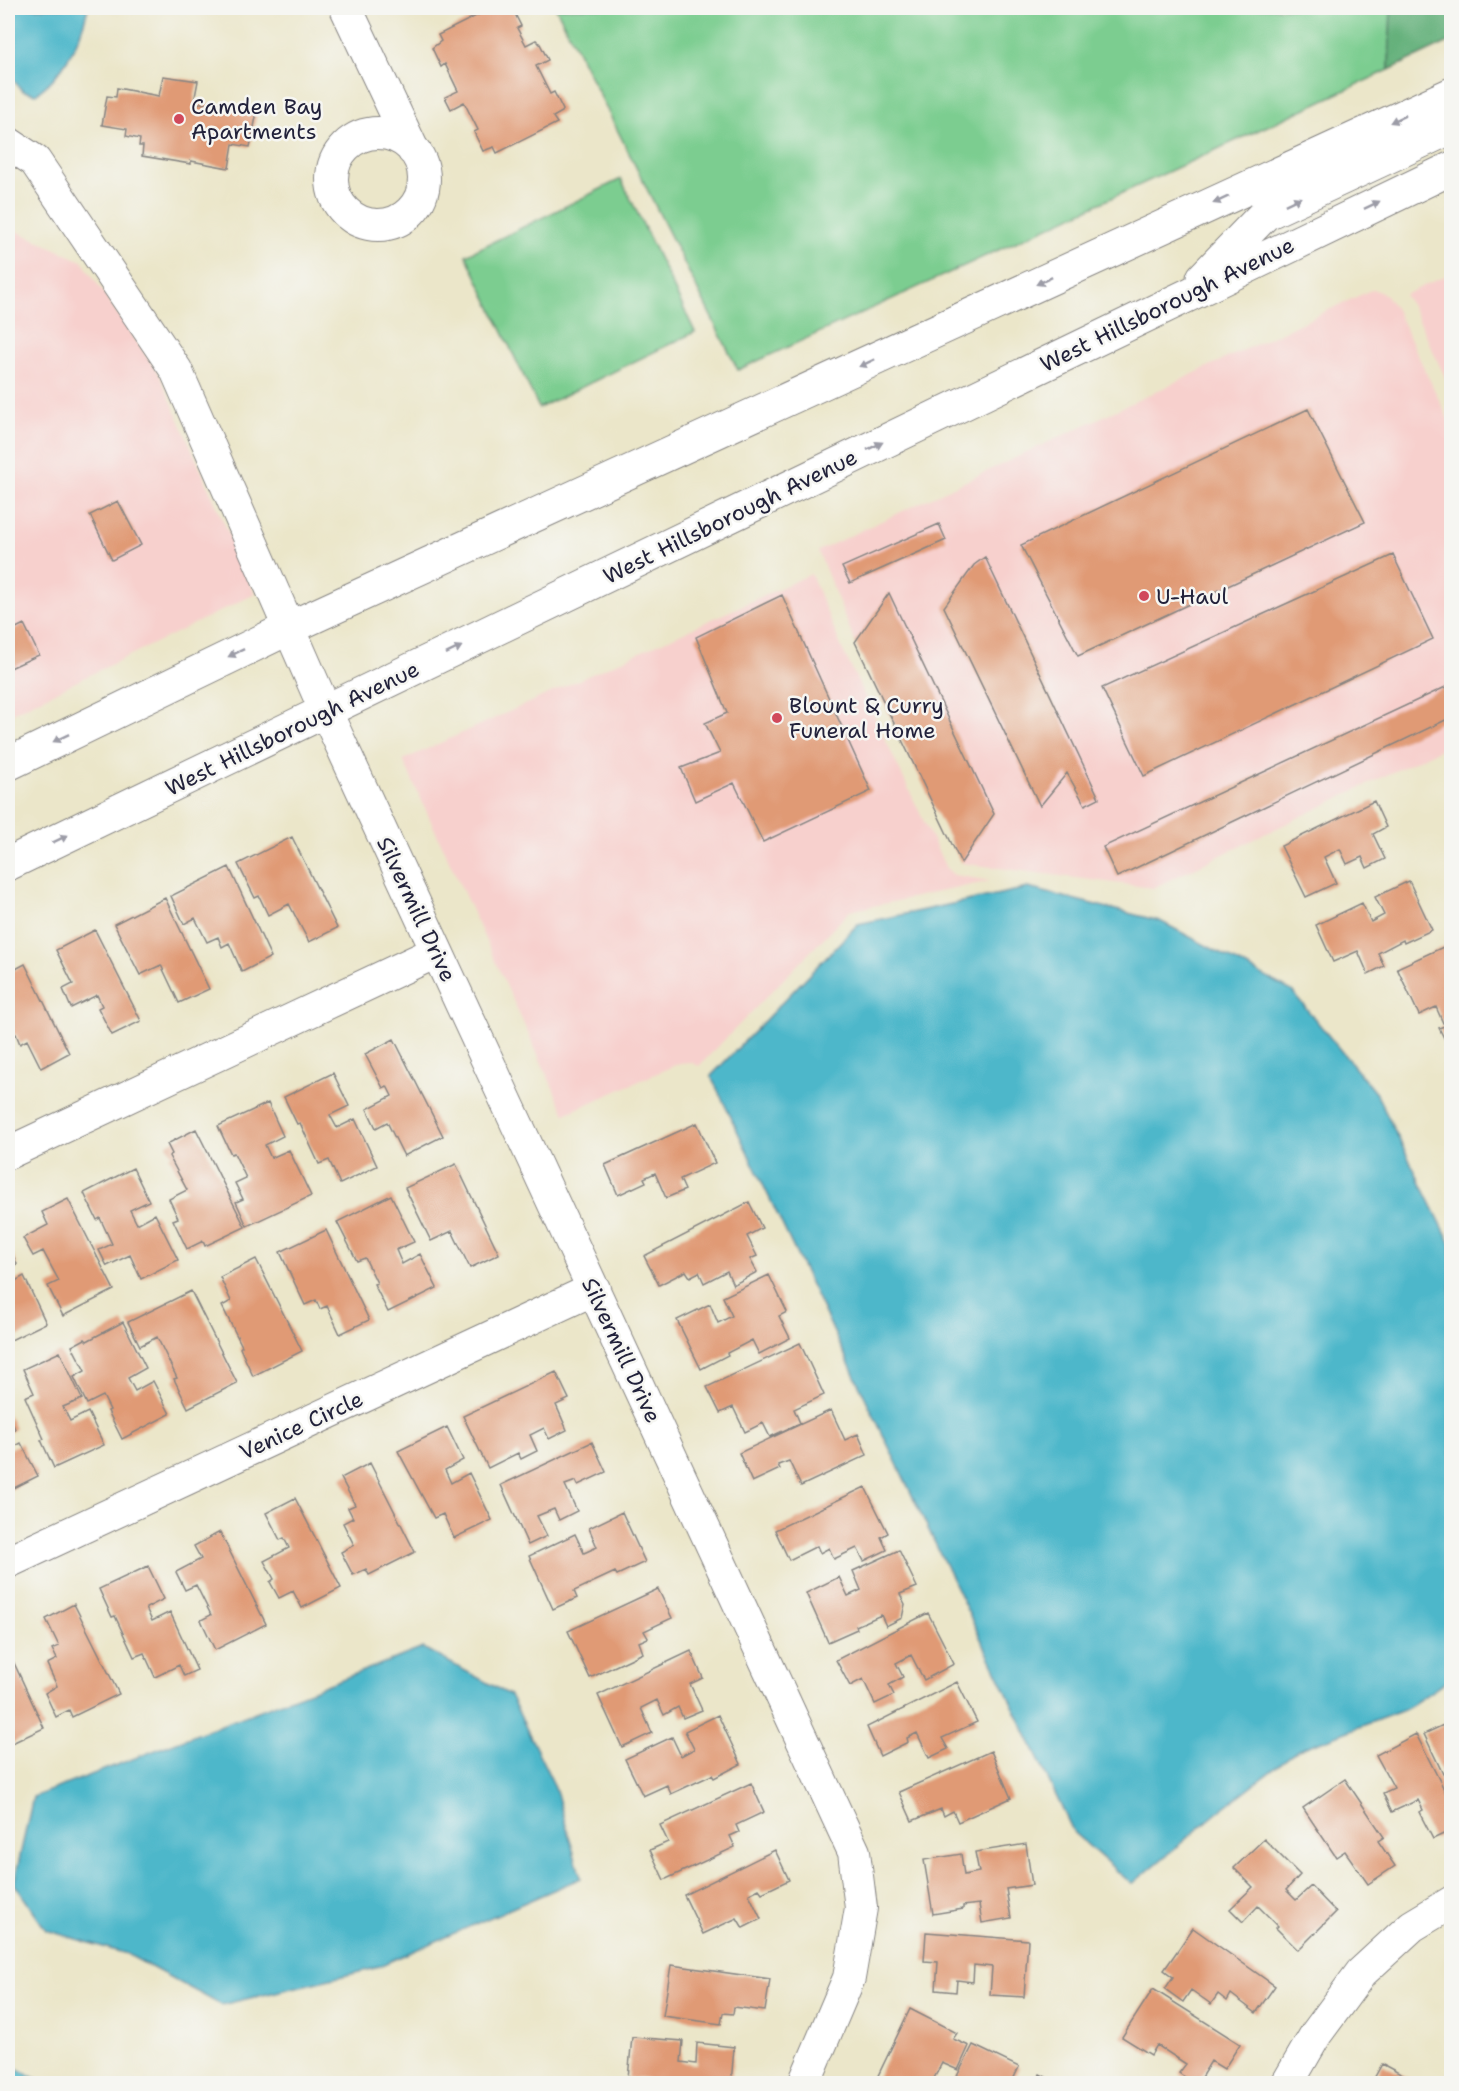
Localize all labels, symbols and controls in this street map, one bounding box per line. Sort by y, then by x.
place label: Camden Bay Apartments [191,92,322,146]
marker: Camden Bay Apartments [172,112,186,126]
one-way arrow [1390,114,1407,123]
one-way arrow [1212,195,1230,205]
one-way arrow [1284,196,1301,205]
one-way arrow [1364,201,1381,210]
street label: West Hillsborough Avenue [1035,230,1299,379]
one-way arrow [1035,277,1052,286]
one-way arrow [858,358,875,367]
one-way arrow [866,441,883,450]
street label: West Hillsborough Avenue [598,442,862,591]
place label: U-Haul [1156,582,1229,611]
marker: U-Haul [1137,589,1151,603]
one-way arrow [445,645,462,654]
one-way arrow [227,648,245,658]
street label: West Hillsborough Avenue [160,654,424,803]
place label: Blount & Curry Funeral Home [789,691,944,745]
marker: Blount & Curry Funeral Home [770,711,784,725]
one-way arrow [52,734,69,743]
street label: Silvermill Drive [370,832,463,987]
one-way arrow [52,835,69,844]
street label: Silvermill Drive [575,1273,668,1428]
street label: Venice Circle [235,1384,368,1467]

